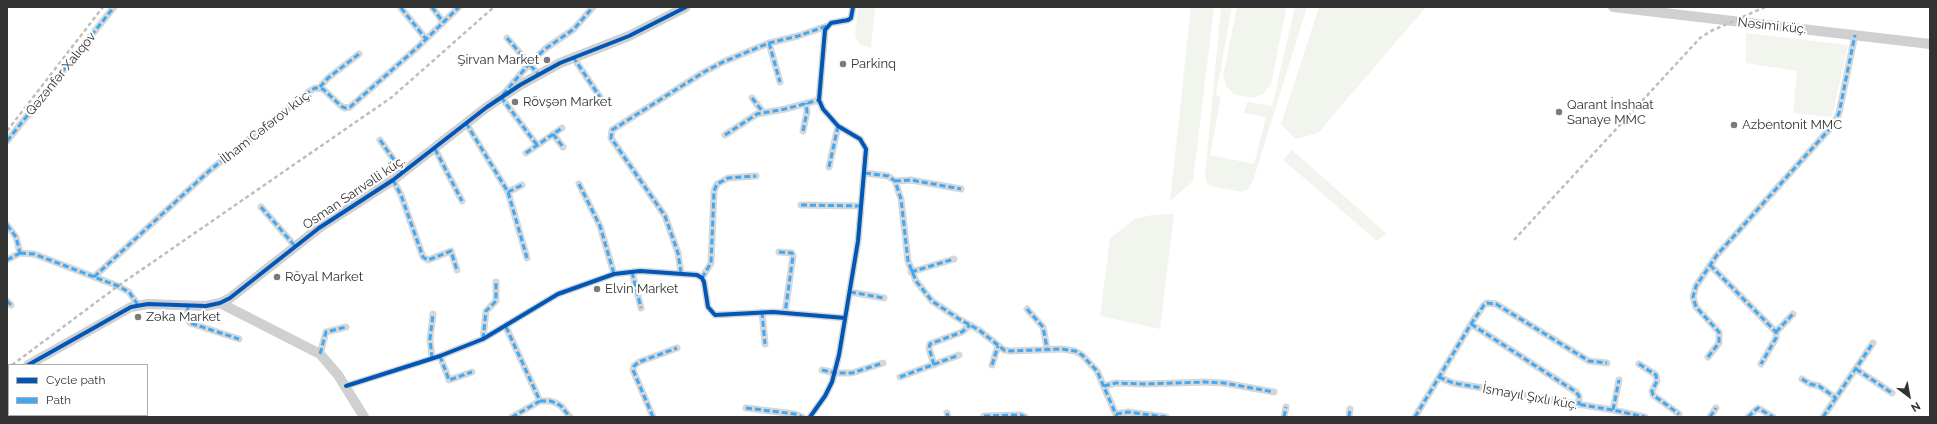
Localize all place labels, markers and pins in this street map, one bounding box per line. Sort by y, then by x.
place label: Şirvan Market [458,52,539,68]
marker: Şirvan Market [542,55,552,65]
place label: Parkinq [851,56,896,72]
marker: Parkinq [838,59,848,69]
place label: Rövşən Market [523,94,612,110]
marker: Rövşən Market [510,97,520,107]
place label: Qarant İnshaat Sanaye MMC [1567,97,1654,128]
marker: Qarant İnshaat Sanaye MMC [1554,107,1564,117]
place label: Azbentonit MMC [1742,117,1842,133]
marker: Azbentonit MMC [1729,120,1739,130]
place label: Röyal Market [285,269,363,285]
marker: Röyal Market [272,272,282,282]
place label: Elvin Market [605,281,678,297]
marker: Elvin Market [592,284,602,294]
place label: Zəka Market [146,309,220,325]
marker: Zəka Market [133,312,143,322]

